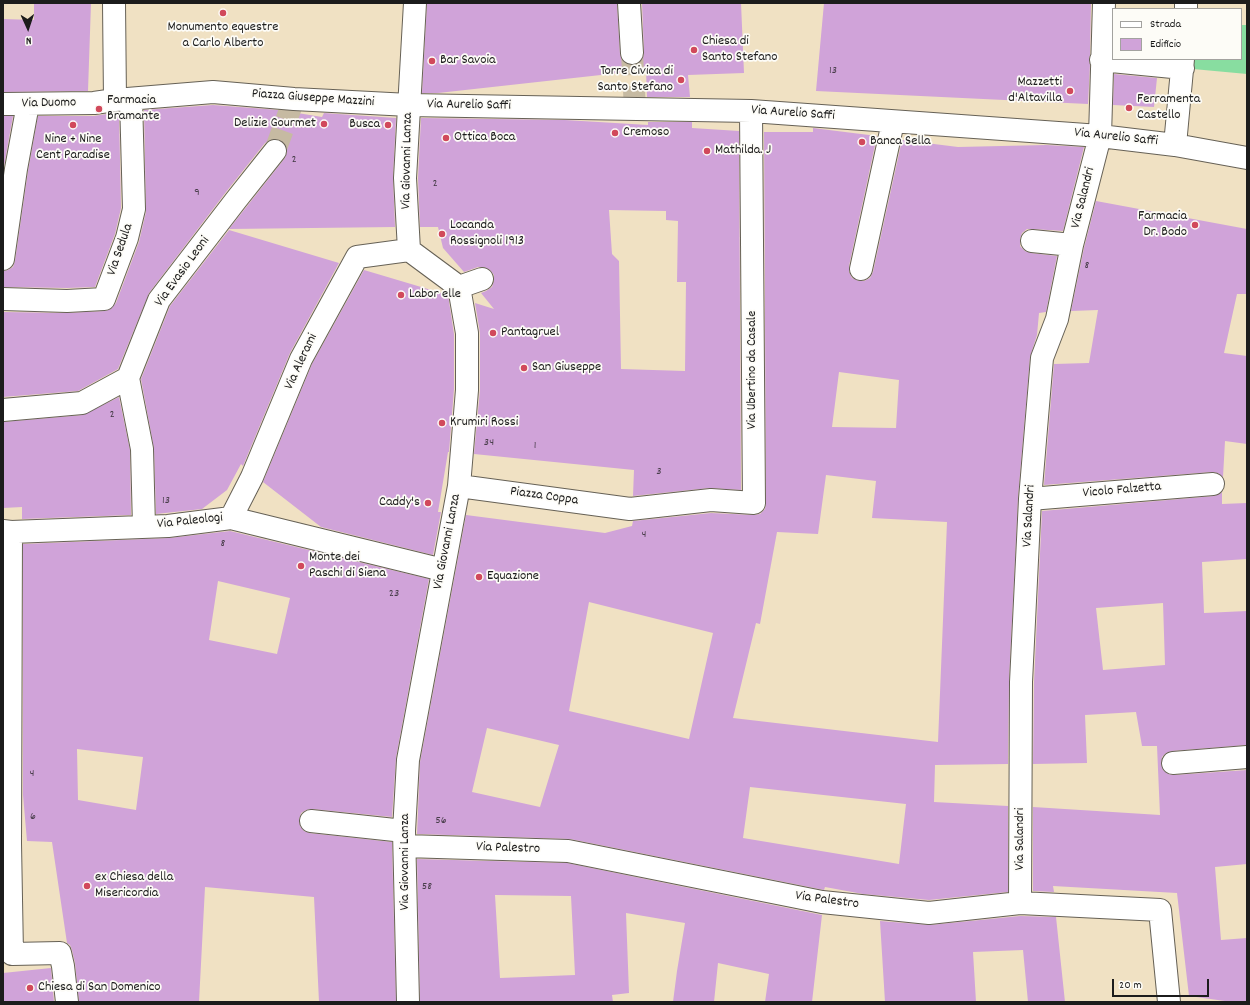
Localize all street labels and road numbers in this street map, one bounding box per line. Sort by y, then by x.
street label: Piazza Giuseppe Mazzini [251,86,375,112]
street label: Via Duomo [22,95,76,113]
street label: Via Aurelio Saffi [427,97,511,115]
street label: Via Aurelio Saffi [751,103,835,125]
street label: Via Giovanni Lanza [399,113,417,209]
street label: Via Aurelio Saffi [1073,125,1159,151]
street label: Via Salandri [1068,166,1100,230]
street label: Via Sedula [104,222,138,278]
street label: Via Evasio Leoni [152,234,214,310]
street label: Via Ubertino da Casale [745,311,761,429]
street label: Via Alerami [282,331,322,393]
street label: Vicolo Falzetta [1082,479,1162,503]
street label: Piazza Coppa [509,484,579,510]
street label: Via Salandri [1020,484,1040,548]
street label: Via Giovanni Lanza [431,493,465,591]
street label: Via Paleologi [156,510,224,534]
street label: Via Salandri [1013,808,1029,870]
street label: Via Giovanni Lanza [398,814,414,910]
street label: Via Palestro [476,839,540,859]
street label: Via Palestro [794,888,860,914]

